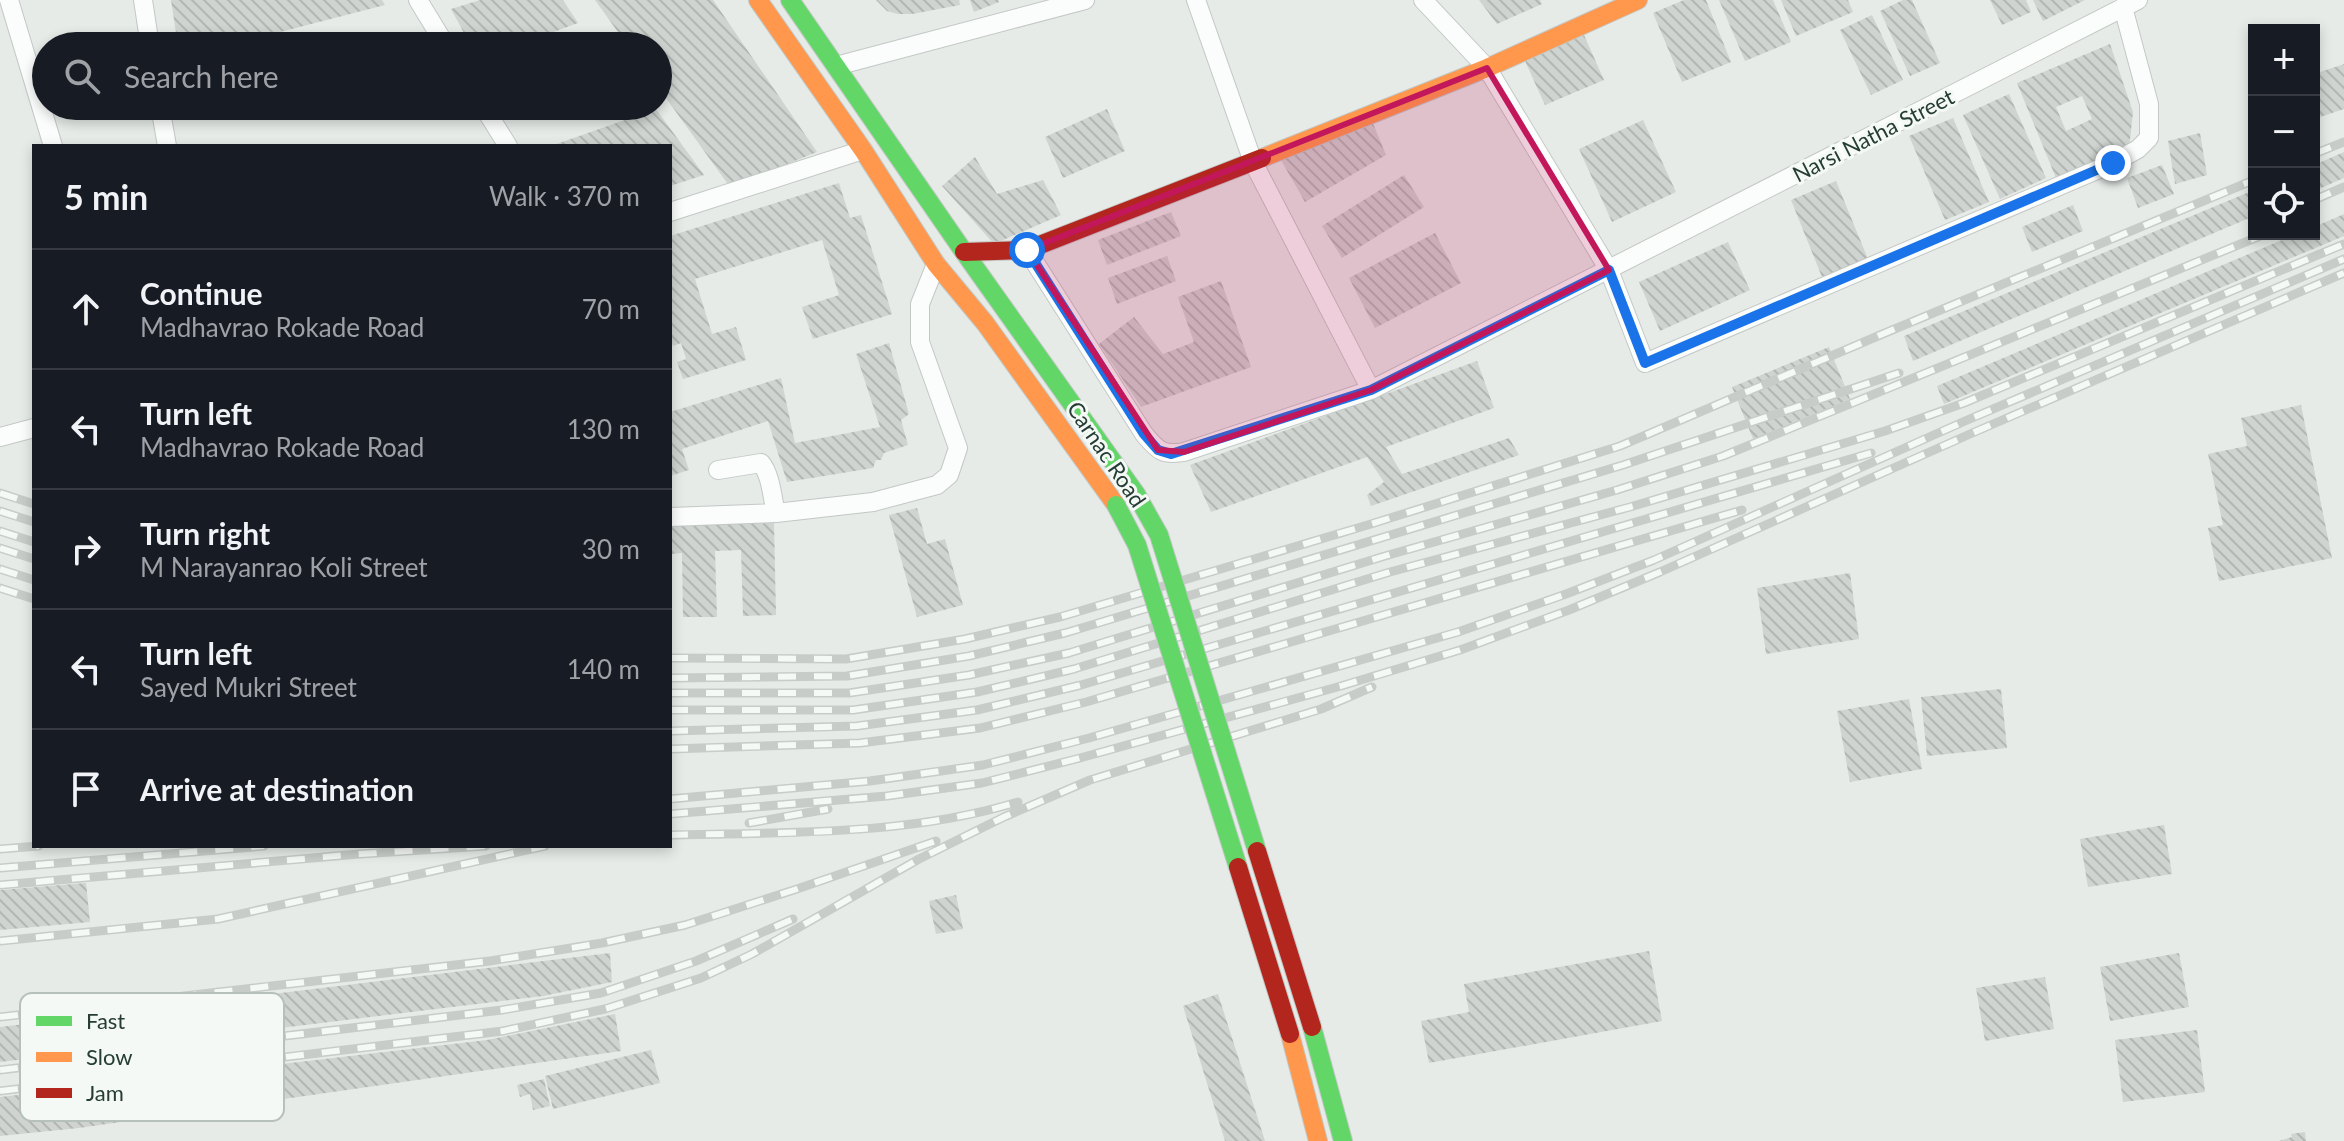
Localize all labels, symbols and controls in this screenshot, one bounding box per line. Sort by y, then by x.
map controls [2248,24,2320,240]
button: + [2248,24,2320,96]
search box [32,32,672,120]
icon: search [60,54,104,98]
text: Search here [124,58,279,94]
street label: Narsi Natha Street [1788,83,1958,187]
button: − [2248,96,2320,168]
route end [2095,145,2131,181]
button: locate [2248,168,2320,240]
text: 5 min [64,176,148,217]
text: Walk · 370 m [489,180,640,212]
route start [1009,232,1045,268]
text: Continue [140,275,263,311]
icon: ahead [64,287,108,331]
text: 70 m [582,293,640,325]
text: Madhavrao Rokade Road [140,311,424,343]
text: Turn left [140,395,252,431]
street label: Carnac Road [1062,396,1152,512]
icon: left [64,407,108,451]
text: 130 m [567,413,640,445]
text: Madhavrao Rokade Road [140,431,424,463]
text: Turn right [140,515,270,551]
icon: right [64,527,108,571]
text: 30 m [582,533,640,565]
text: M Narayanrao Koli Street [140,551,428,583]
text: Turn left [140,635,252,671]
icon: left [64,647,108,691]
text: 140 m [567,653,640,685]
text: Sayed Mukri Street [140,671,357,703]
icon: arrive [64,767,108,811]
text: Arrive at destination [140,771,414,807]
legend [20,993,284,1121]
text: Fast [86,1007,125,1034]
text: Slow [86,1043,133,1070]
text: Jam [86,1079,124,1106]

